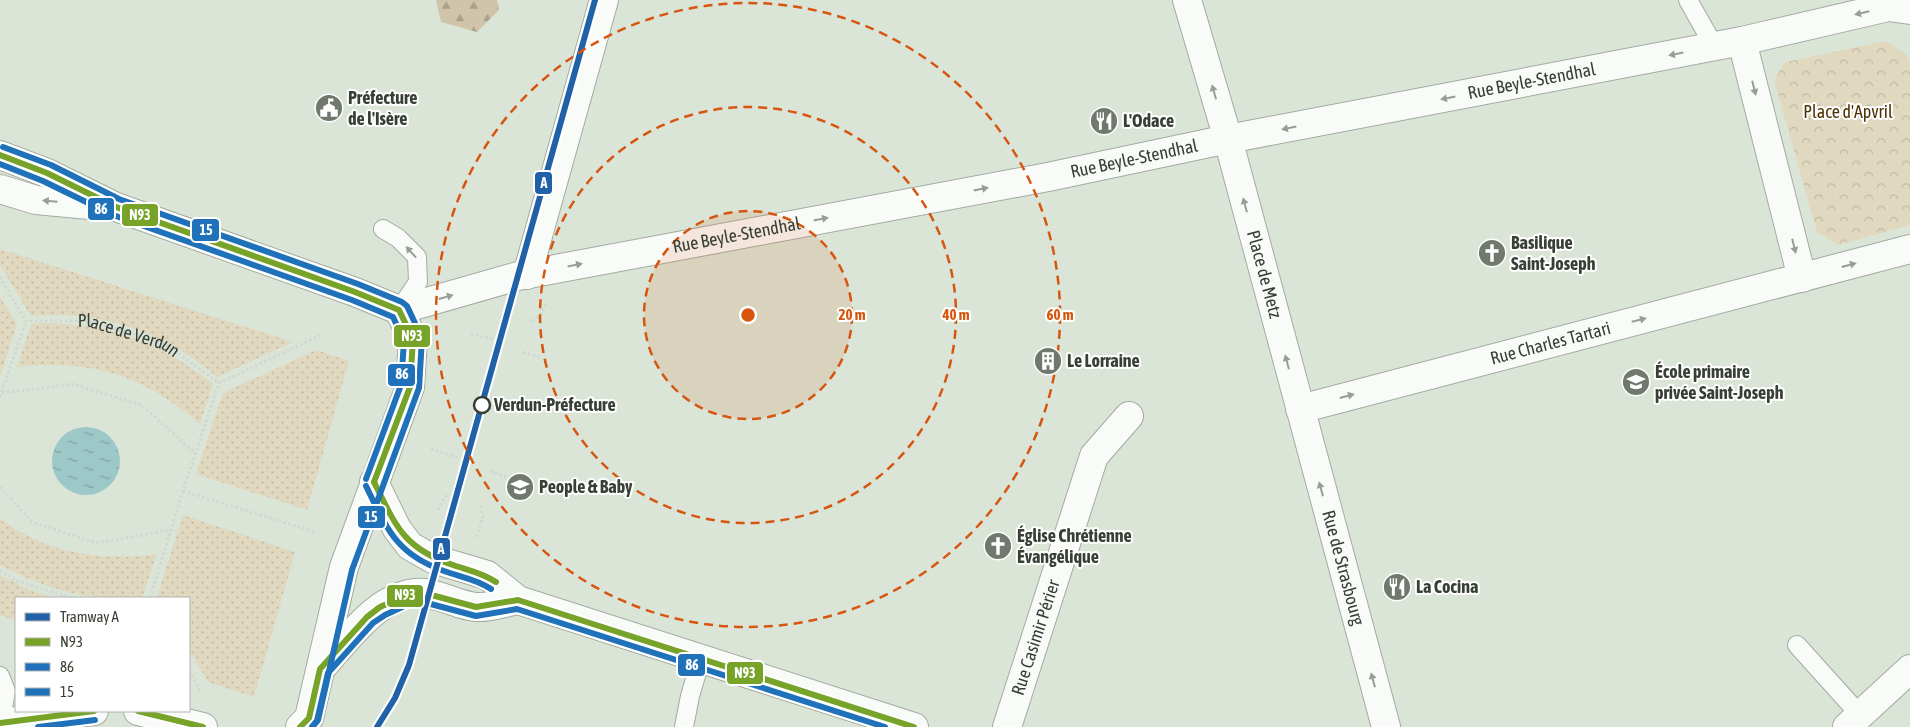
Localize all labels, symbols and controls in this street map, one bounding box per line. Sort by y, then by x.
one-way arrow [1854,9,1869,17]
one-way arrow [1668,50,1684,58]
street label: Rue Beyle-Stendhal [1466,58,1597,103]
one-way arrow [1750,81,1758,96]
one-way arrow [1210,84,1218,99]
place label: Préfecture de l'Isère [348,87,417,129]
public building icon: Préfecture de l'Isère [314,93,344,123]
one-way arrow [1440,94,1456,102]
park label: Place d'Apvril [1803,101,1893,122]
restaurant icon: L'Odace [1089,106,1119,136]
place label: L'Odace [1123,110,1174,131]
one-way arrow [1280,125,1296,133]
street label: Rue Beyle-Stendhal [1069,135,1200,182]
line badge: A [534,171,553,195]
text: A [540,175,548,191]
one-way arrow [973,185,988,193]
one-way arrow [42,197,58,205]
line badge: 86 [87,197,115,221]
one-way arrow [1241,197,1249,212]
text: 86 [94,201,108,217]
line badge: N93 [121,203,159,227]
text: N93 [129,207,151,223]
street label: Rue Beyle-Stendhal [671,212,802,257]
one-way arrow [813,215,828,223]
line badge: 15 [191,218,220,242]
text: 15 [199,222,213,238]
street label: Place de Metz [1243,228,1287,321]
place label: Basilique Saint-Joseph [1511,232,1596,274]
church icon: Basilique Saint-Joseph [1477,238,1507,268]
one-way arrow [1790,239,1798,254]
one-way arrow [406,246,417,258]
one-way arrow [568,261,583,269]
one-way arrow [1841,261,1856,269]
one-way arrow [438,293,454,301]
centre of rings [739,306,757,324]
text: 20 m [839,306,866,323]
text: 40 m [942,306,970,323]
text: 60 m [1047,306,1074,323]
street label: Place de Verdun [78,310,184,361]
one-way arrow [1632,316,1647,324]
street label: Rue Charles Tartari [1488,317,1613,369]
line badge: N93 [393,324,431,348]
text: N93 [401,328,423,344]
building icon: Le Lorraine [1033,346,1063,376]
place label: Le Lorraine [1067,350,1140,371]
one-way arrow [1283,354,1291,369]
place label: École primaire privée Saint-Joseph [1655,361,1784,403]
line badge: 86 [387,363,416,387]
text: 86 [395,366,409,382]
school or university icon: École primaire privée Saint-Joseph [1621,367,1651,397]
one-way arrow [1339,392,1354,400]
place label: Verdun-Préfecture [493,394,616,415]
marker: Verdun-Préfecture [473,396,491,414]
school or university icon: People & Baby [505,472,535,502]
place label: People & Baby [539,476,633,497]
one-way arrow [1317,482,1325,497]
line badge: 15 [357,505,386,529]
street label: Rue de Strasbourg [1318,508,1369,628]
text: 15 [364,509,378,525]
place label: Église Chrétienne Évangélique [1017,525,1132,567]
church icon: Église Chrétienne Évangélique [983,531,1013,561]
line badge: A [432,537,451,561]
text: A [437,541,445,557]
restaurant icon: La Cocina [1382,572,1412,602]
street label: Rue Casimir Périer [1007,576,1064,698]
place label: La Cocina [1416,576,1478,597]
line badge: N93 [386,584,424,608]
text: N93 [394,587,416,603]
legend [15,597,190,712]
text: Tramway A [60,608,120,625]
text: N93 [60,633,83,650]
line badge: 86 [677,653,706,677]
text: 86 [685,657,699,673]
text: 86 [60,658,74,675]
line badge: N93 [726,661,764,685]
text: N93 [734,665,756,681]
one-way arrow [1369,672,1377,688]
text: 15 [60,683,74,700]

